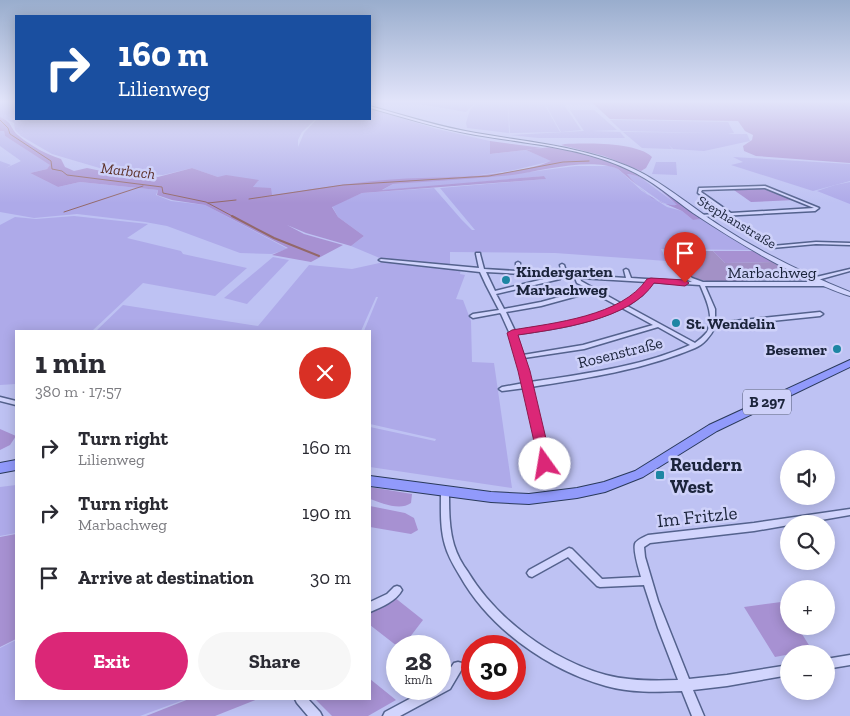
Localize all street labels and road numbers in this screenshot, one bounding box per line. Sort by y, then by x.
street label: Stephanstraße [694,192,780,253]
street label: Marbachweg [727,263,817,282]
street label: Rosenstraße [576,333,665,372]
road number: B 297 [743,390,791,414]
street label: Im Fritzle [656,501,738,532]

